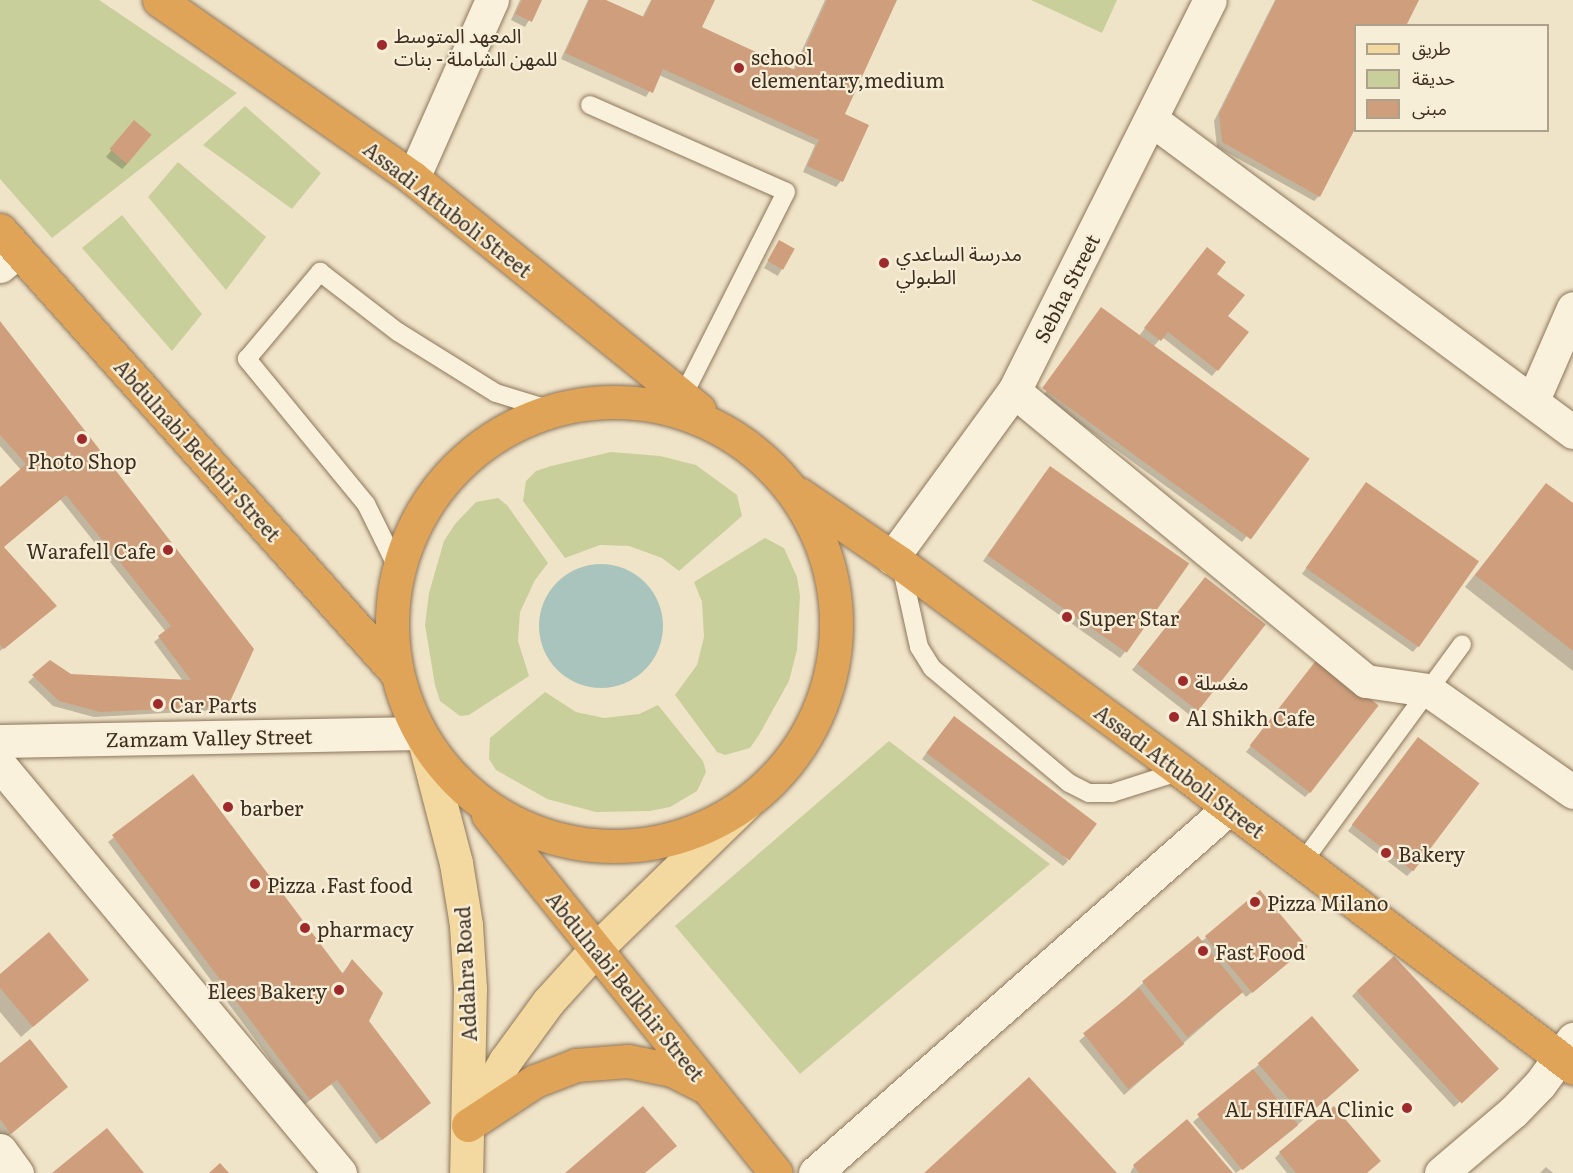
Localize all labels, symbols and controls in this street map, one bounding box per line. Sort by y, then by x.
place label: المعهد المتوسط للمهن الشاملة - بنات [394,22,557,69]
legend [1354,24,1549,132]
text: طريق [1412,34,1451,61]
marker: المعهد المتوسط للمهن الشاملة - بنات [375,38,389,52]
place label: school elementary,medium [751,45,945,92]
marker: school elementary,medium [732,61,746,75]
text: حديقة [1412,64,1455,91]
text: مبنى [1412,94,1447,121]
street label: Assadi Attuboli Street [359,136,537,282]
street label: Sebha Street [1028,230,1104,346]
place label: مدرسة الساعدي الطبولي [896,240,1022,287]
marker: مدرسة الساعدي الطبولي [877,256,891,270]
street label: Abdulnabi Belkhir Street [110,354,286,546]
marker: Photo Shop [75,432,89,446]
place label: Photo Shop [27,448,137,472]
place label: Warafell Cafe [26,538,156,562]
marker: Warafell Cafe [161,543,175,557]
place label: Super Star [1079,605,1179,629]
marker: Super Star [1060,610,1074,624]
place label: مغسلة [1195,669,1249,693]
marker: مغسلة [1176,674,1190,688]
place label: Car Parts [170,692,257,716]
marker: Car Parts [151,697,165,711]
street label: Assadi Attuboli Street [1090,699,1270,843]
place label: Al Shikh Cafe [1186,705,1315,729]
marker: Al Shikh Cafe [1167,710,1181,724]
street label: Zamzam Valley Street [105,723,313,751]
place label: barber [240,795,304,819]
marker: barber [221,800,235,814]
place label: Bakery [1398,841,1465,865]
marker: Bakery [1379,846,1393,860]
place label: Pizza ،Fast food [267,872,413,896]
marker: Pizza ،Fast food [248,877,262,891]
street label: Abdulnabi Belkhir Street [542,887,710,1085]
place label: Pizza Milano [1267,890,1389,914]
marker: Pizza Milano [1248,895,1262,909]
street label: Addahra Road [449,906,481,1042]
place label: pharmacy [317,916,414,940]
marker: pharmacy [298,921,312,935]
place label: Fast Food [1215,939,1305,963]
marker: Fast Food [1196,944,1210,958]
place label: Elees Bakery [207,978,327,1002]
marker: Elees Bakery [332,983,346,997]
place label: AL SHIFAA Clinic [1225,1096,1394,1120]
marker: AL SHIFAA Clinic [1398,1099,1416,1117]

